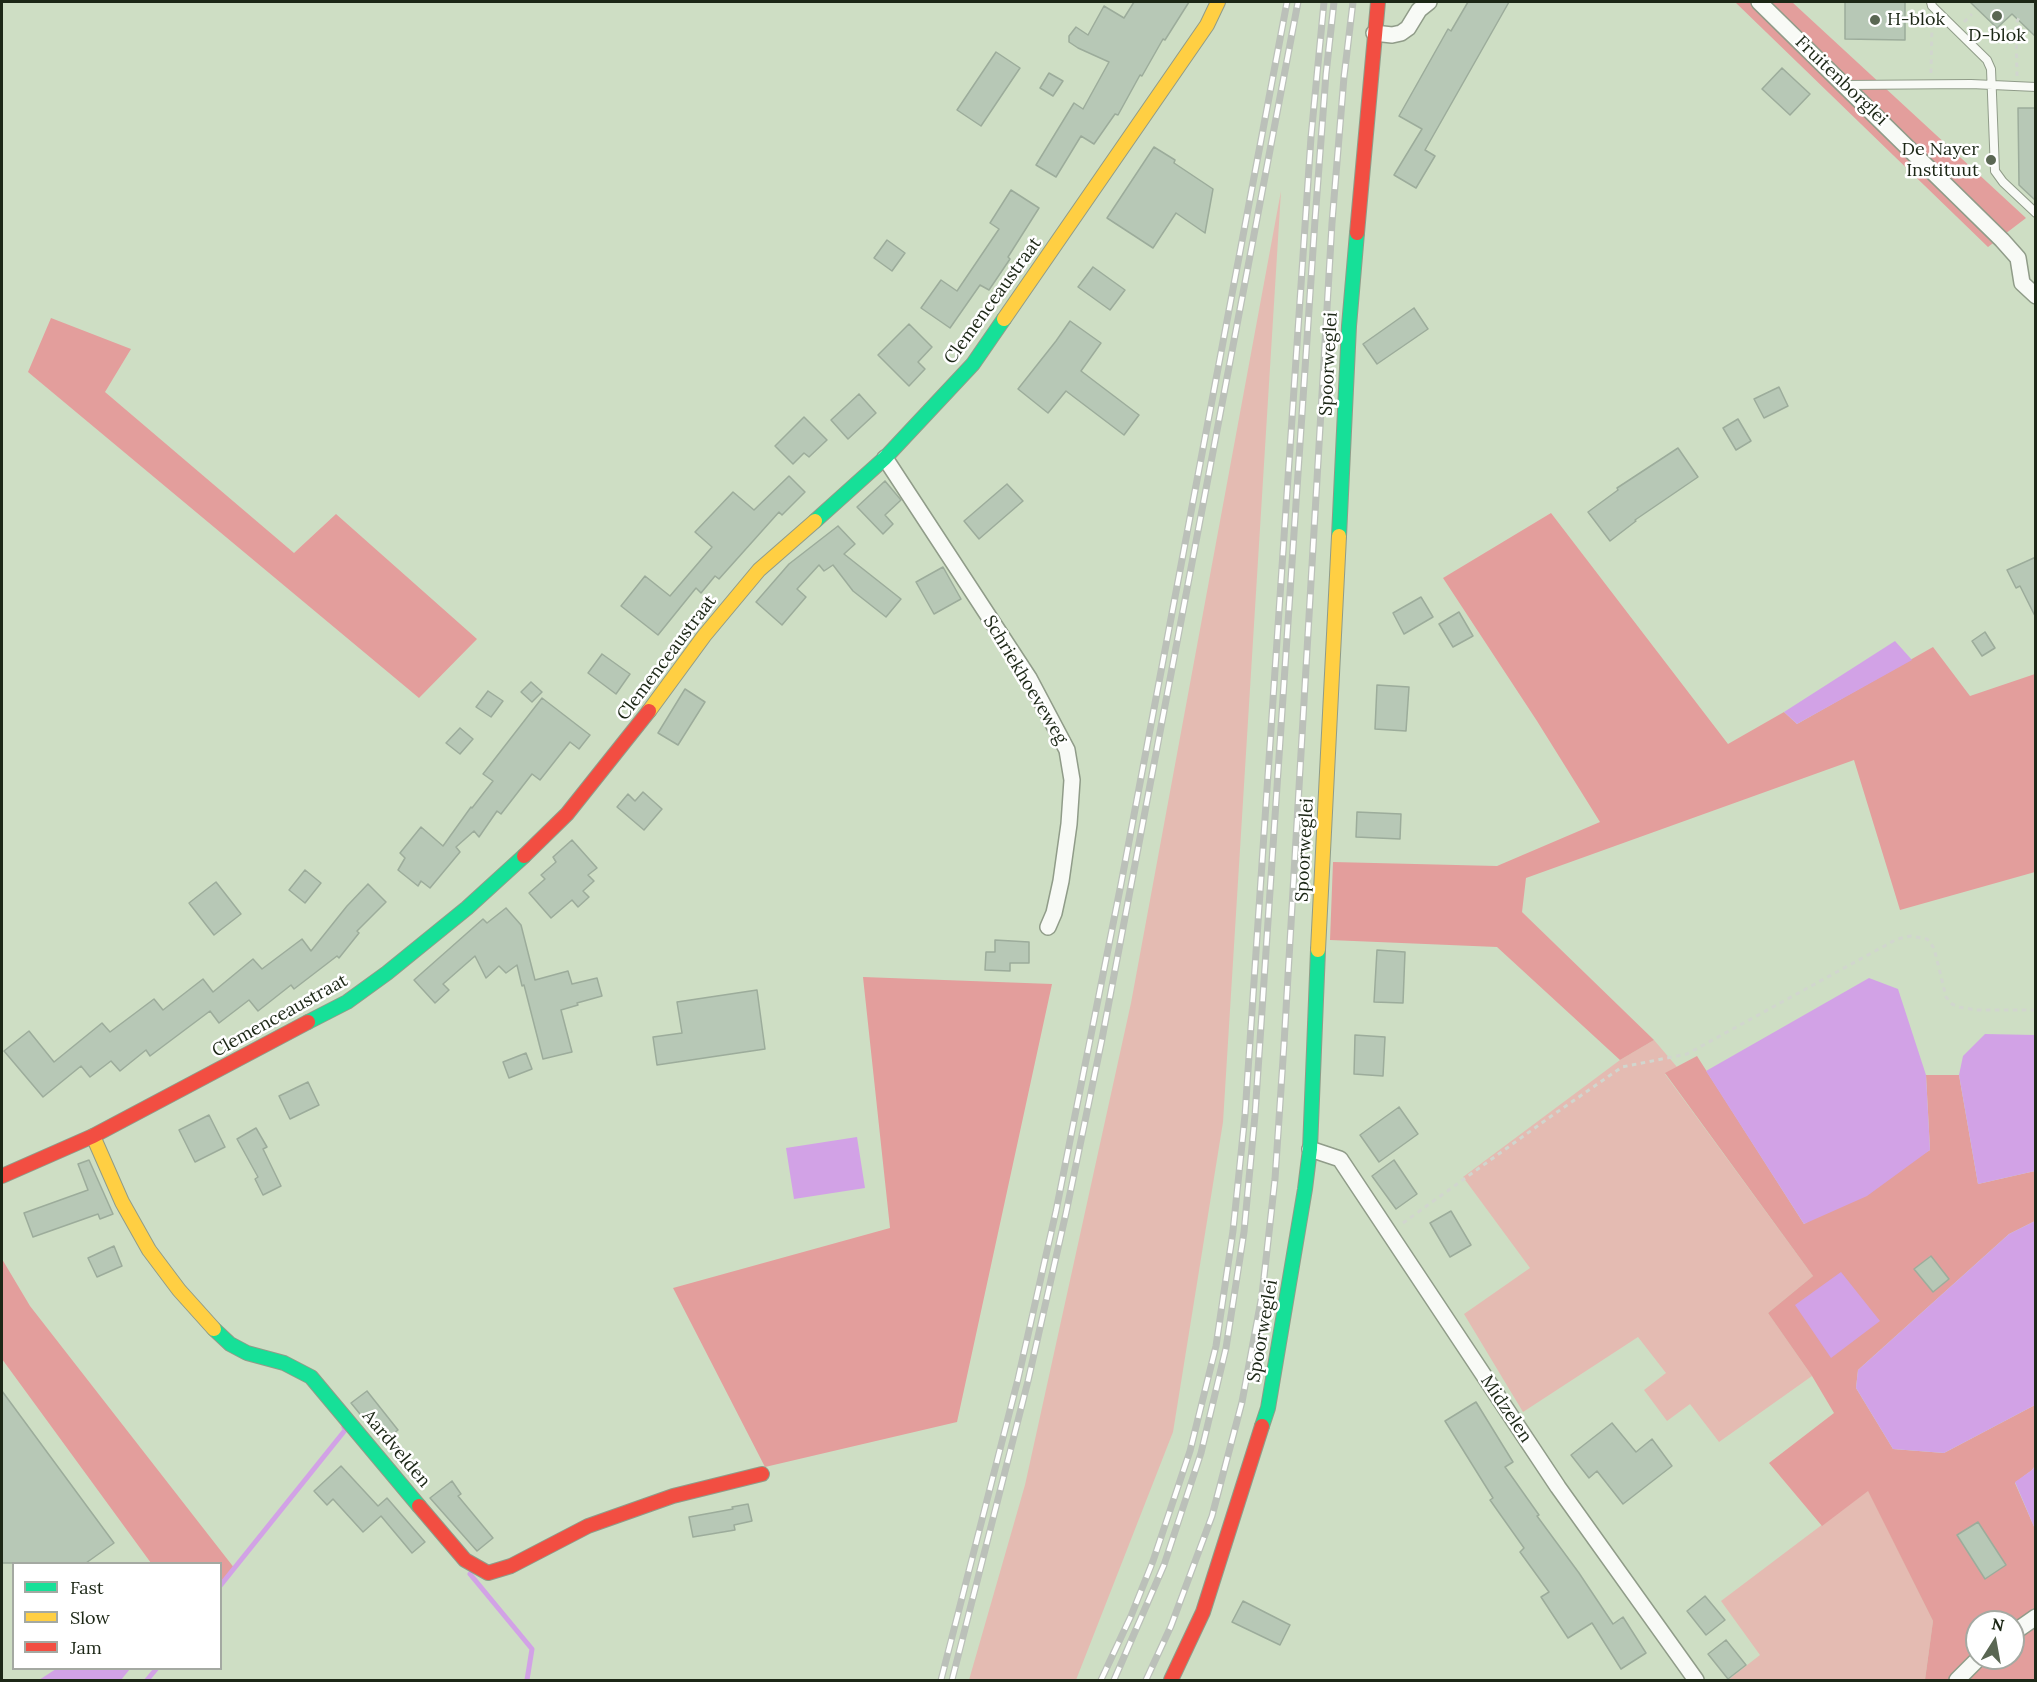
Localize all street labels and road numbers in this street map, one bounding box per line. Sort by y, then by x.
street label: Fruitenborglei [1790,32,1892,130]
street label: Clemenceaustraat [940,233,1046,369]
street label: Spoorweglei [1315,312,1343,416]
street label: Clemenceaustraat [613,591,721,725]
street label: Schriekhoeveweg [978,612,1072,748]
street label: Spoorweglei [1291,798,1319,902]
street label: Clemenceaustraat [209,970,351,1062]
street label: Spoorweglei [1243,1278,1283,1384]
street label: Midzelen [1476,1371,1536,1447]
street label: Aardvelden [357,1406,435,1492]

